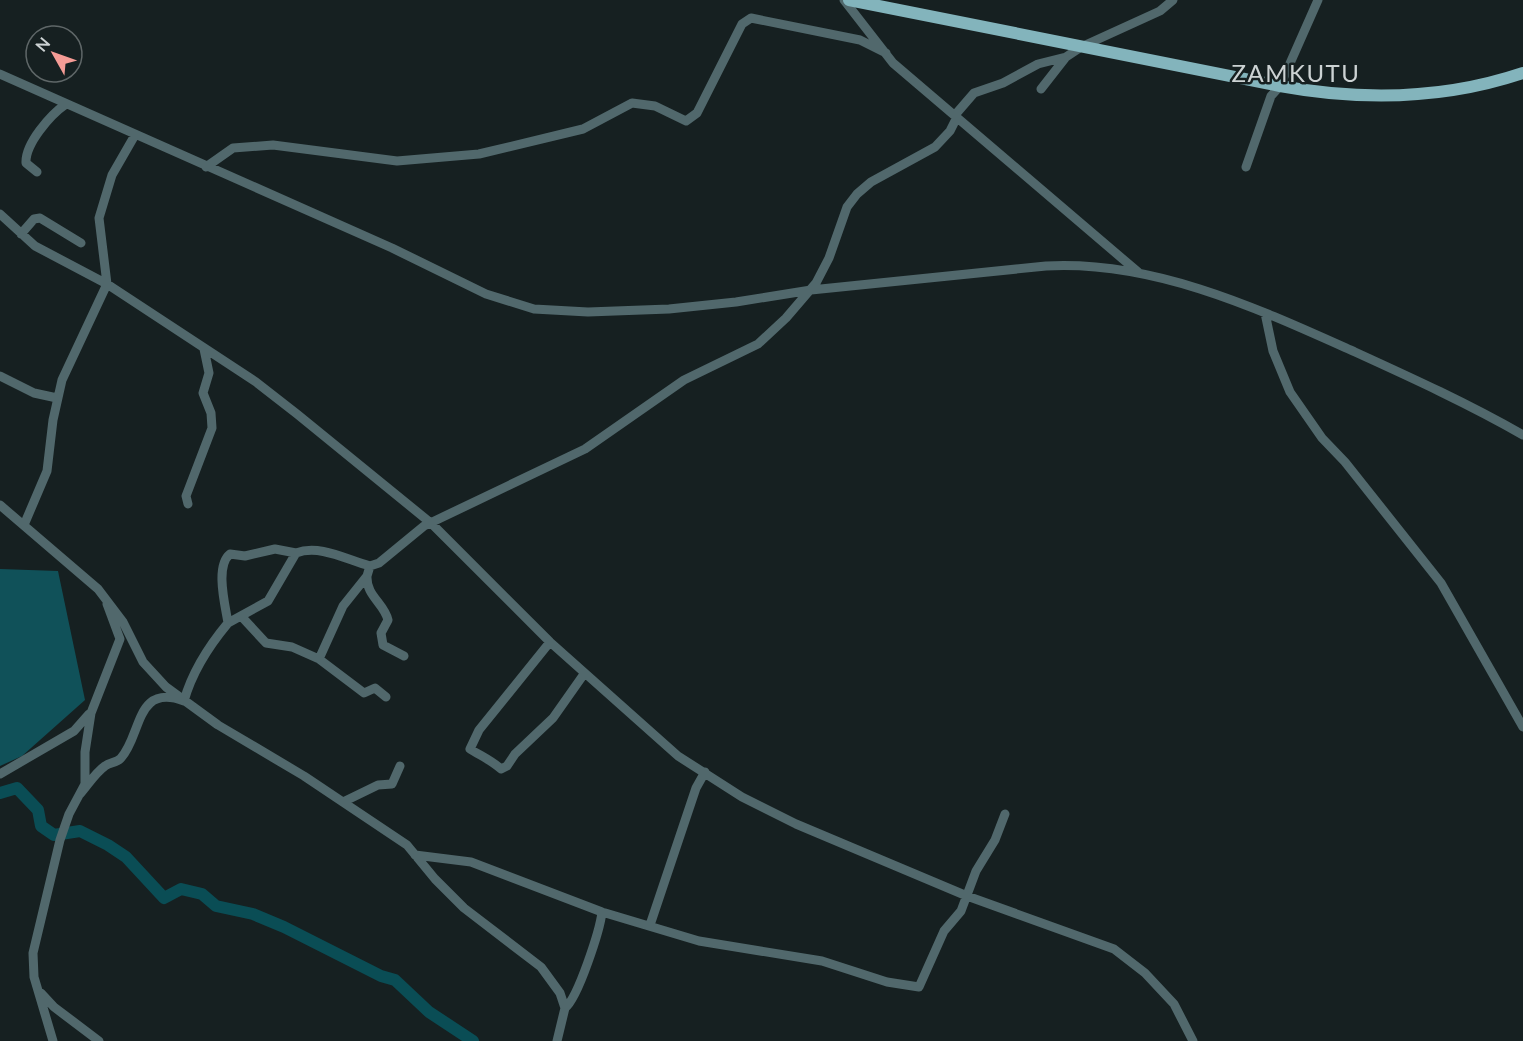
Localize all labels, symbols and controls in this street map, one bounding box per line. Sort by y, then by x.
north arrow [24,24,84,84]
text: N [31,33,53,55]
district label: ZAMKUTU [1232,58,1360,87]

